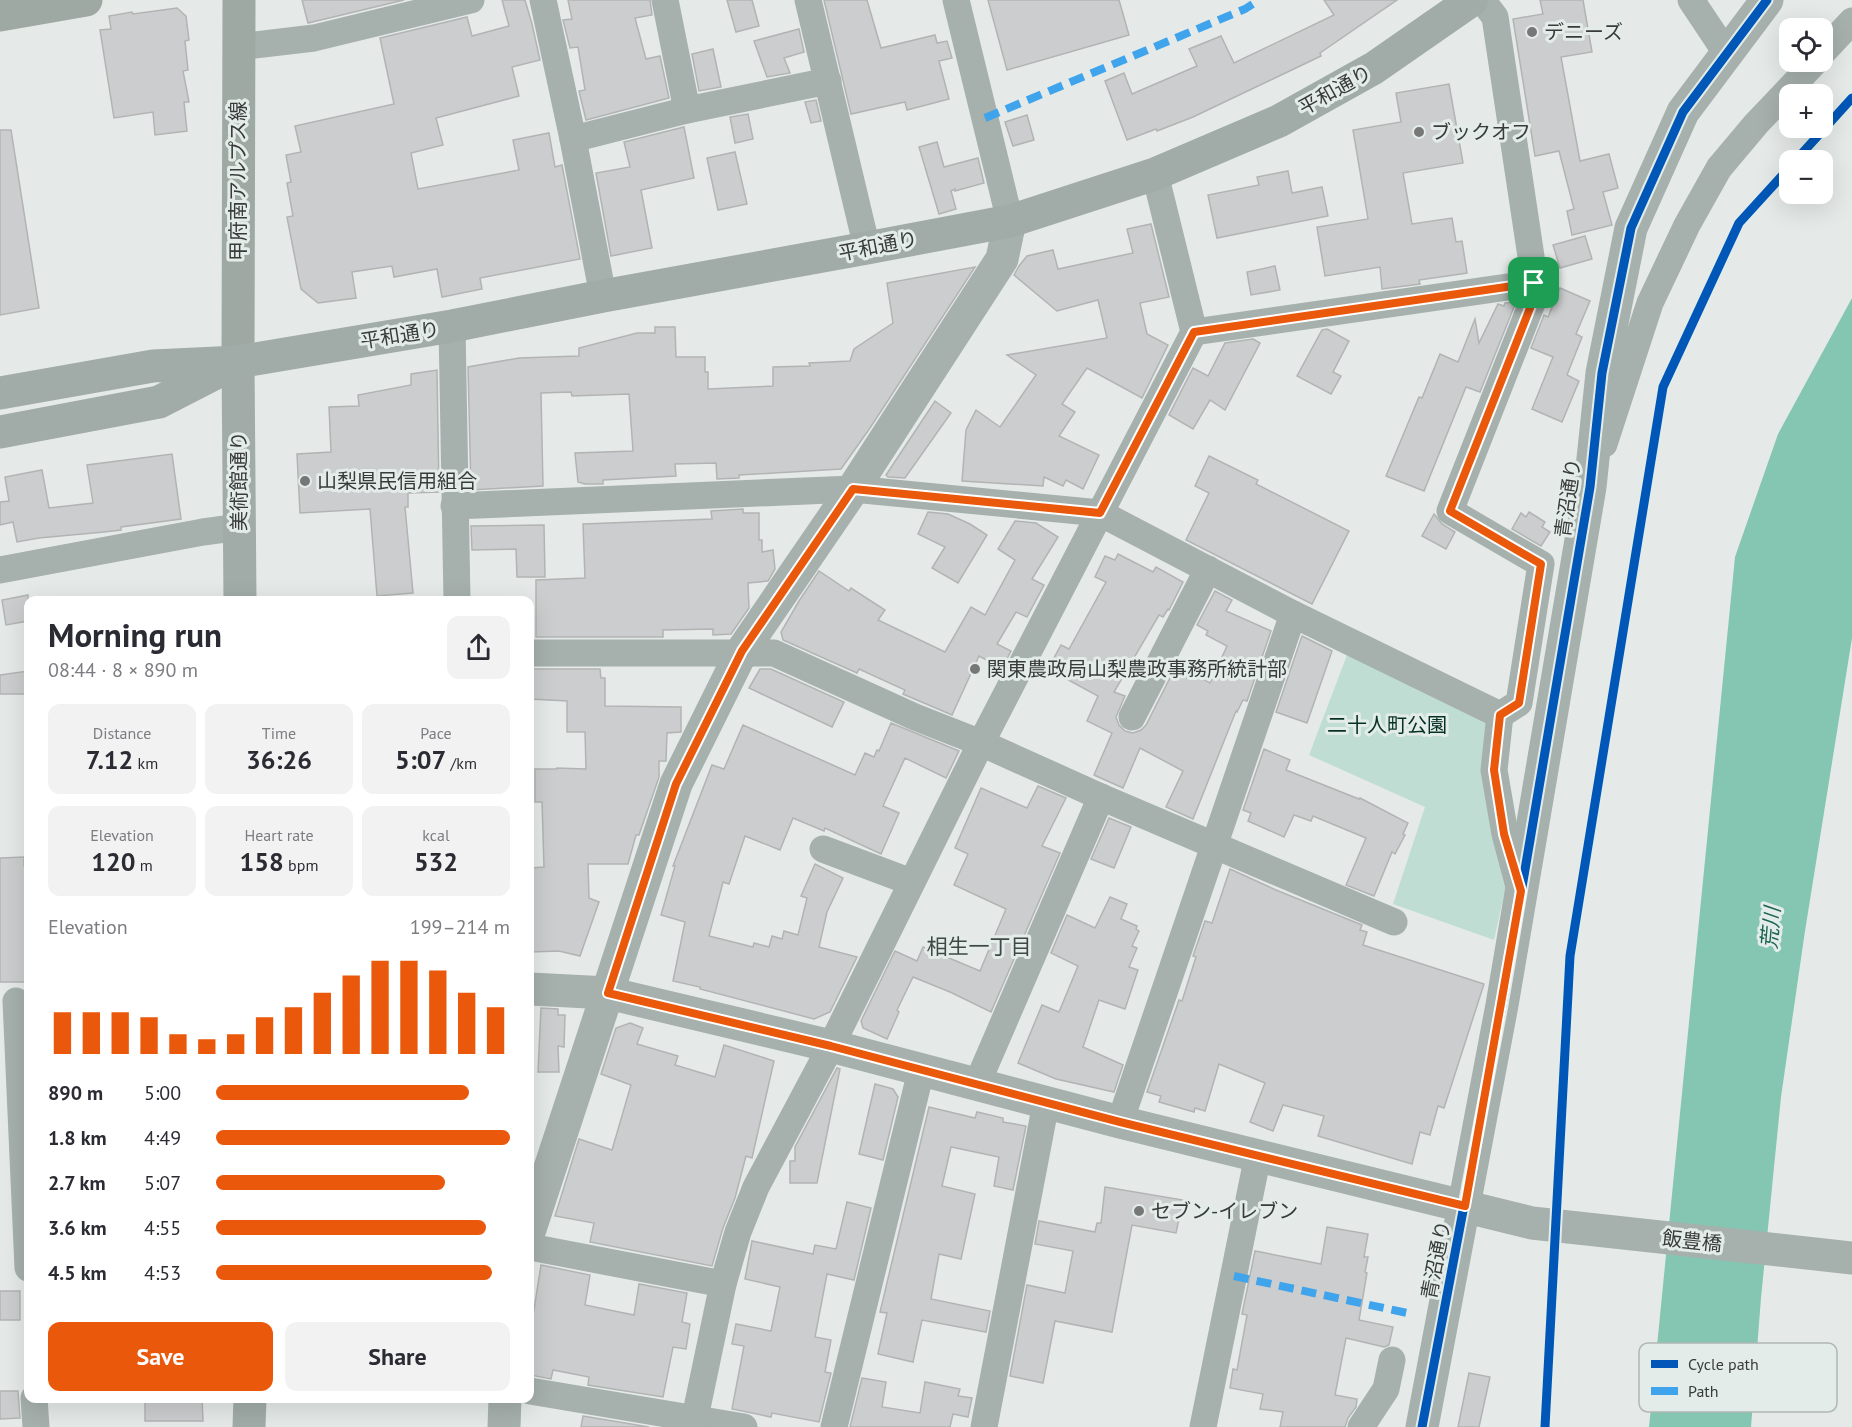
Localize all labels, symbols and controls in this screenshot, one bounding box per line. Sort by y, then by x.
map controls [1779,18,1833,204]
button: locate [1779,18,1833,72]
place label: デニーズ [1544,19,1623,45]
marker: デニーズ [1525,25,1539,39]
street label: 平和通り [1294,59,1376,121]
button: + [1779,84,1833,138]
street label: 甲府南アルプス線 [225,101,251,261]
place label: ブックオフ [1431,119,1531,145]
marker: ブックオフ [1412,125,1426,139]
button: − [1779,150,1833,204]
street label: 平和通り [836,226,920,266]
pin [1508,257,1559,308]
icon: arrive [1517,266,1550,299]
street label: 平和通り [358,316,442,354]
street label: 美術館通り [226,431,252,531]
street label: 青沼通り [1550,457,1586,539]
place label: 山梨県民信用組合 [317,468,477,494]
marker: 山梨県民信用組合 [298,474,312,488]
text: Morning run [48,613,222,656]
button: share [447,616,510,679]
place label: 関東農政局山梨農政事務所統計部 [987,656,1287,682]
text: 08:44 · 8 × 890 m [48,657,198,683]
marker: 関東農政局山梨農政事務所統計部 [968,662,982,676]
park label: 二十人町公園 [1327,712,1447,738]
text: Distance [93,723,151,743]
text: Time [262,723,296,743]
text: Pace [420,723,452,743]
text: 7.12 [86,743,133,776]
text: 36:26 [246,743,312,776]
text: 5:07 [395,743,446,776]
text: km [133,753,158,773]
text: /km [446,753,477,773]
text: Elevation [90,825,154,845]
text: Heart rate [244,825,314,845]
text: kcal [422,825,450,845]
text: 120 [91,845,135,878]
text: 158 [240,845,284,878]
text: 532 [414,845,458,878]
text: m [135,855,153,875]
text: bpm [284,855,318,875]
water label: 荒川 [1755,904,1786,950]
text: Elevation [48,914,128,940]
text: 199–214 m [410,914,510,940]
district label: 相生一丁目 [927,933,1032,960]
text: 890 m [48,1080,103,1106]
text: 5:00 [144,1080,181,1106]
text: 1.8 km [48,1125,107,1151]
text: 4:49 [144,1125,181,1151]
text: 2.7 km [48,1170,106,1196]
text: 5:07 [144,1170,181,1196]
place label: セブン-イレブン [1151,1198,1298,1224]
marker: セブン-イレブン [1132,1204,1146,1218]
text: 3.6 km [48,1215,107,1241]
text: 4:55 [144,1215,181,1241]
street label: 青沼通り [1416,1218,1456,1302]
street label: 飯豊橋 [1661,1225,1723,1257]
text: 4.5 km [48,1260,107,1286]
text: 4:53 [144,1260,181,1286]
button: Save [48,1322,273,1391]
button: Share [285,1322,510,1391]
legend [1639,1343,1837,1412]
text: Cycle path [1688,1354,1759,1374]
text: Path [1688,1381,1719,1401]

